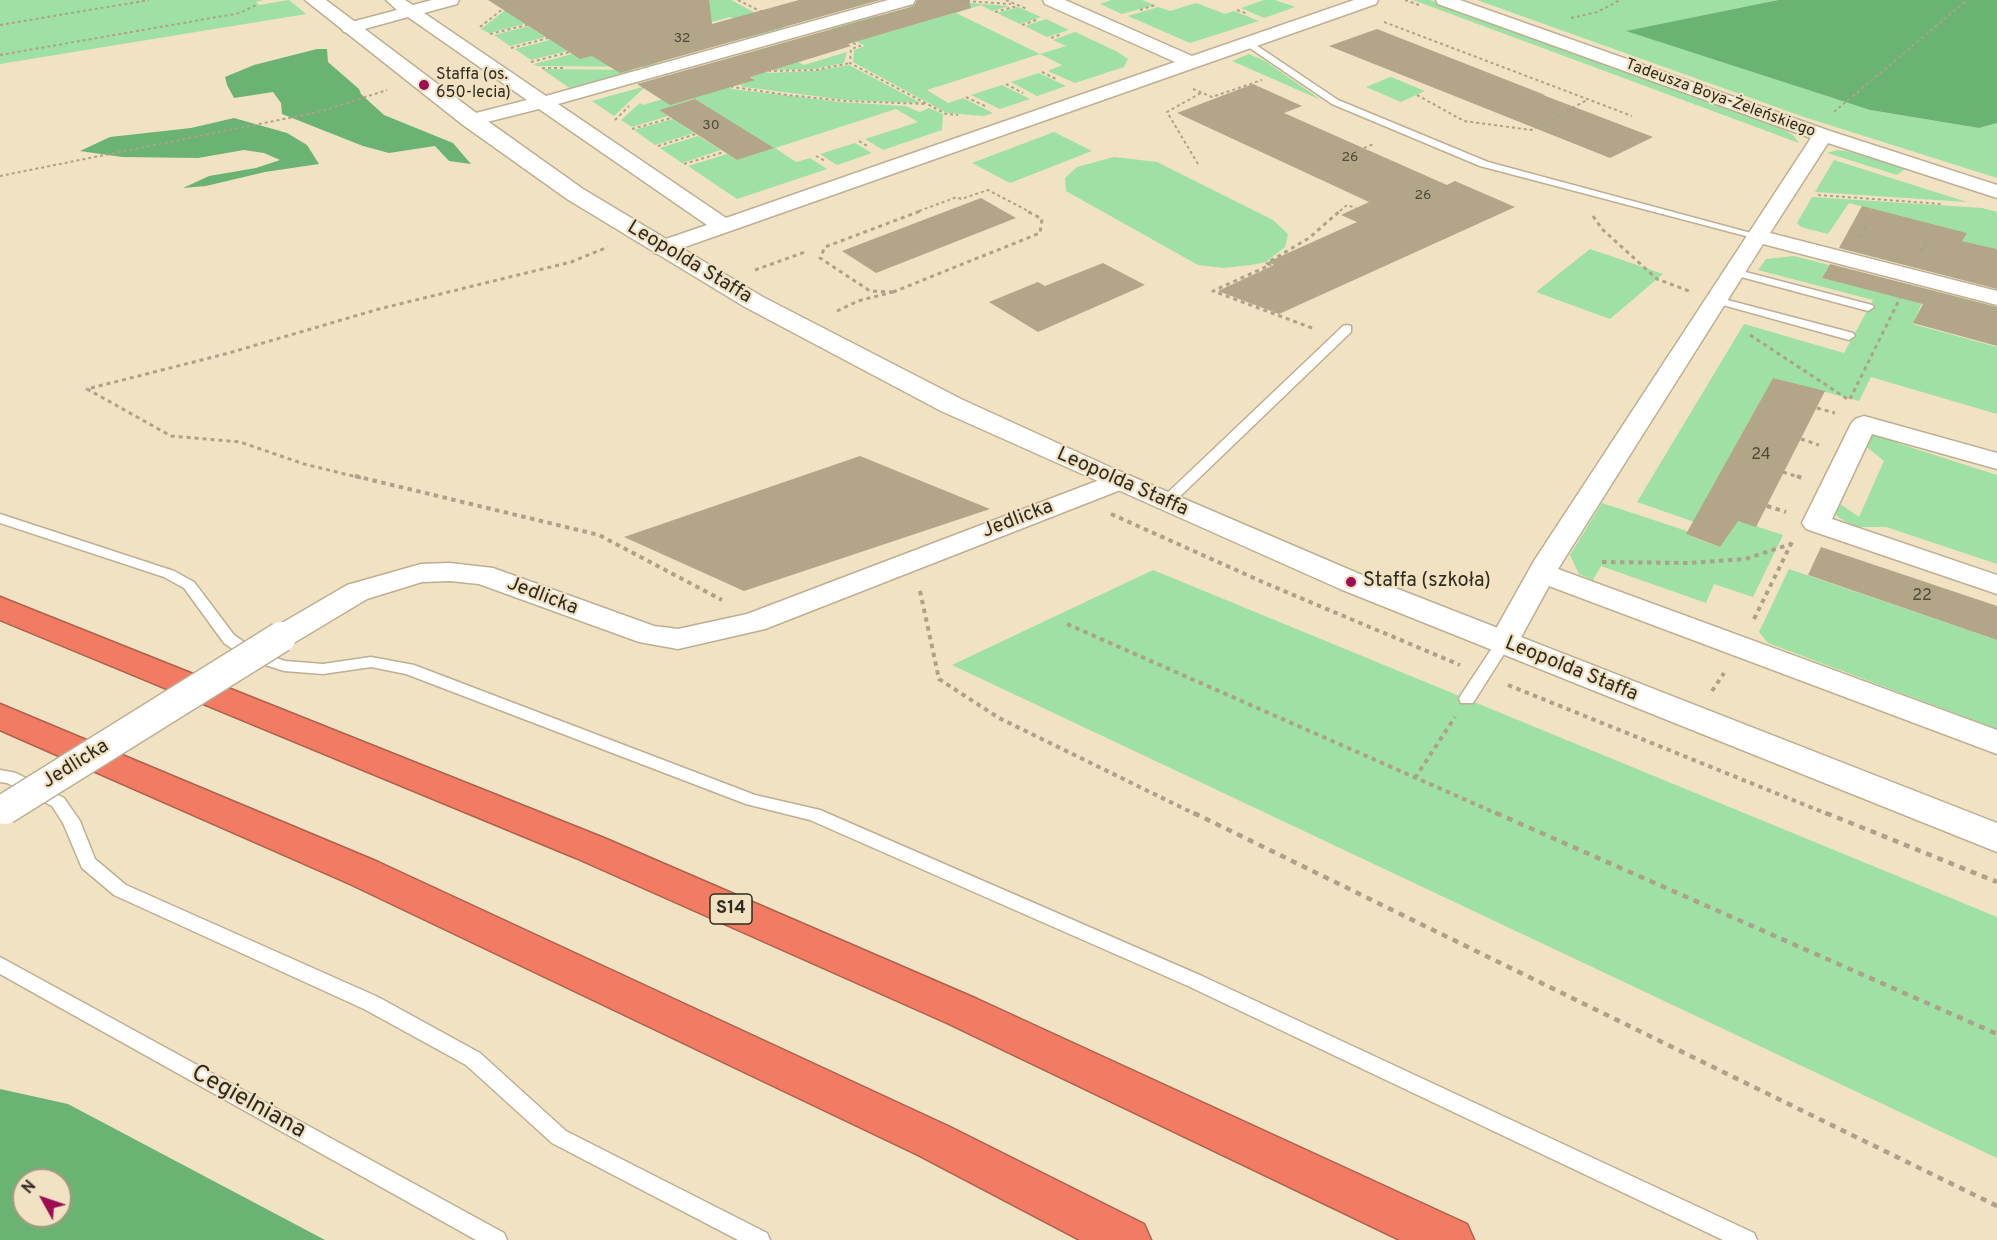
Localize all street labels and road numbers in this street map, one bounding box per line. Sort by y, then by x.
street label: Tadeusza Boya-Żeleńskiego [1622,56,1818,142]
street label: Leopolda Staffa [622,216,756,310]
street label: Leopolda Staffa [1052,443,1192,523]
street label: Jedlicka [979,495,1057,545]
street label: Jedlicka [503,572,581,622]
street label: Leopolda Staffa [1501,632,1641,708]
street label: Jedlicka [38,735,114,795]
road number: S14 [710,894,752,924]
street label: Cegielniana [186,1060,310,1146]

